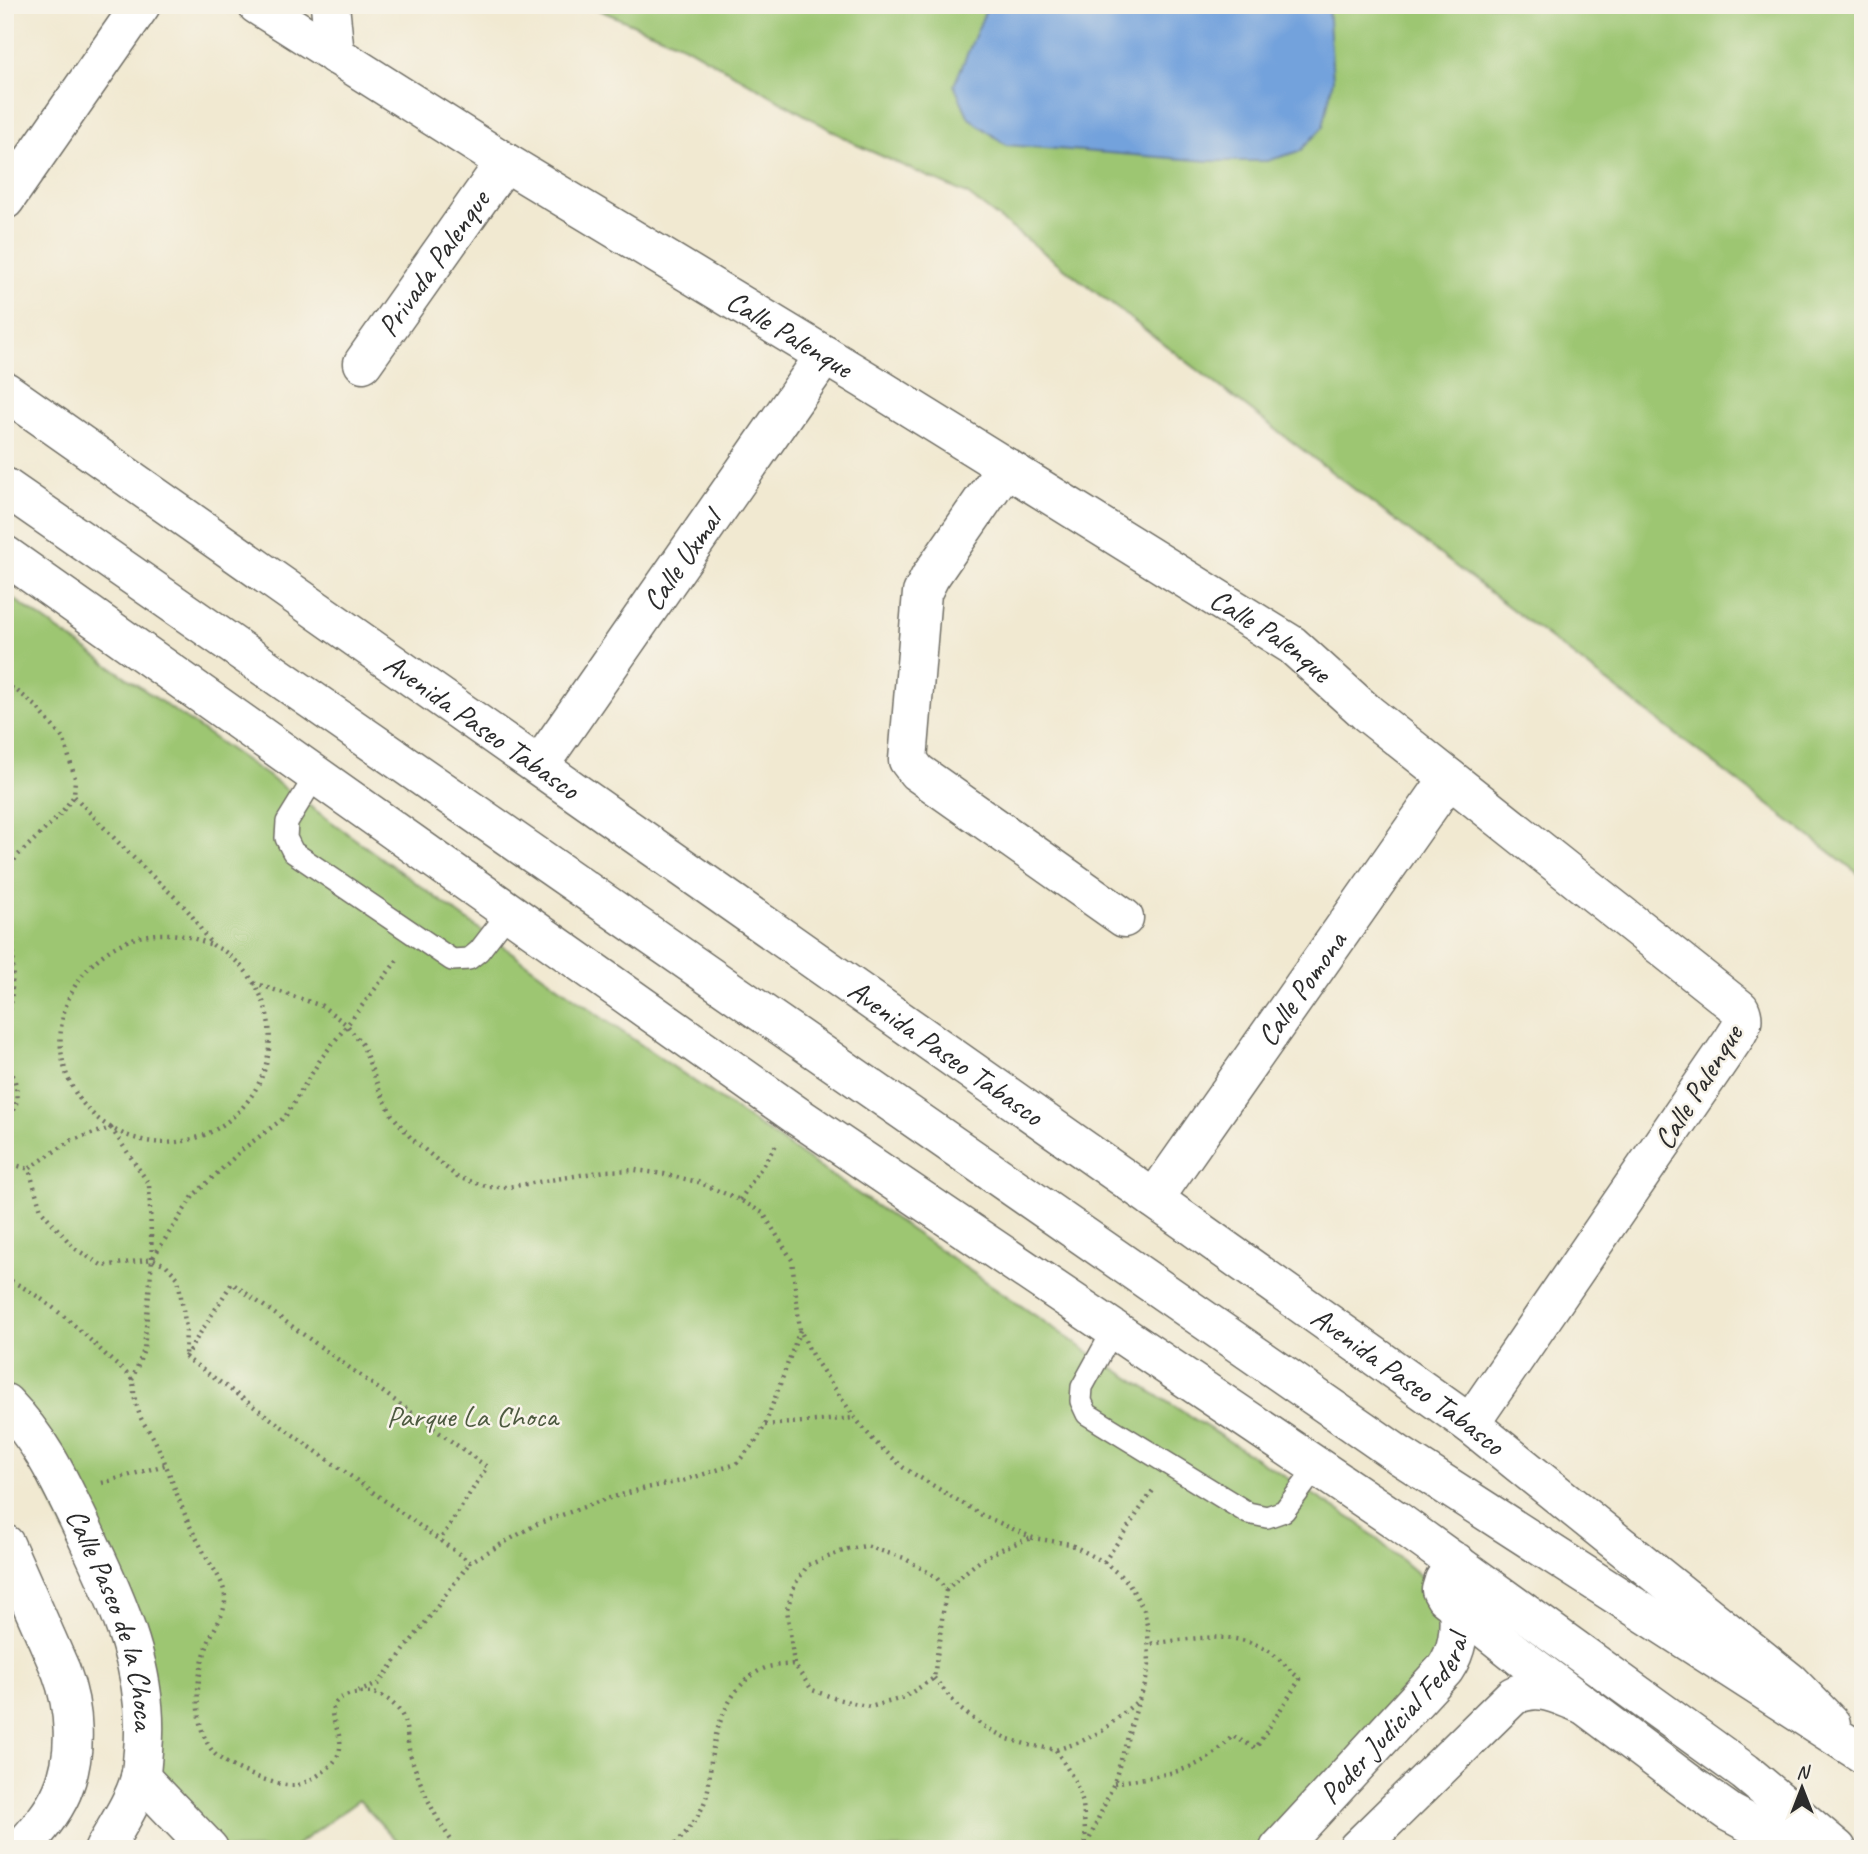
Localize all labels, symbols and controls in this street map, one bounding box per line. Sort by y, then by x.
street label: Privada Palenque [369,181,499,344]
street label: Calle Palenque [720,282,861,388]
street label: Calle Uxmal [634,499,733,618]
street label: Calle Palenque [1203,580,1341,692]
street label: Avenida Paseo Tabasco [377,645,588,809]
street label: Calle Pomona [1248,922,1356,1053]
street label: Avenida Paseo Tabasco [841,971,1052,1135]
street label: Calle Palenque [1645,1016,1752,1156]
street label: Avenida Paseo Tabasco [1304,1298,1514,1464]
park label: Parque La Choca [387,1397,560,1435]
street label: Calle Paseo de la Choca [57,1502,163,1733]
street label: Poder Judicial Federal [1311,1627,1477,1812]
north arrow [1766,1752,1836,1822]
text: N [1796,1760,1811,1784]

